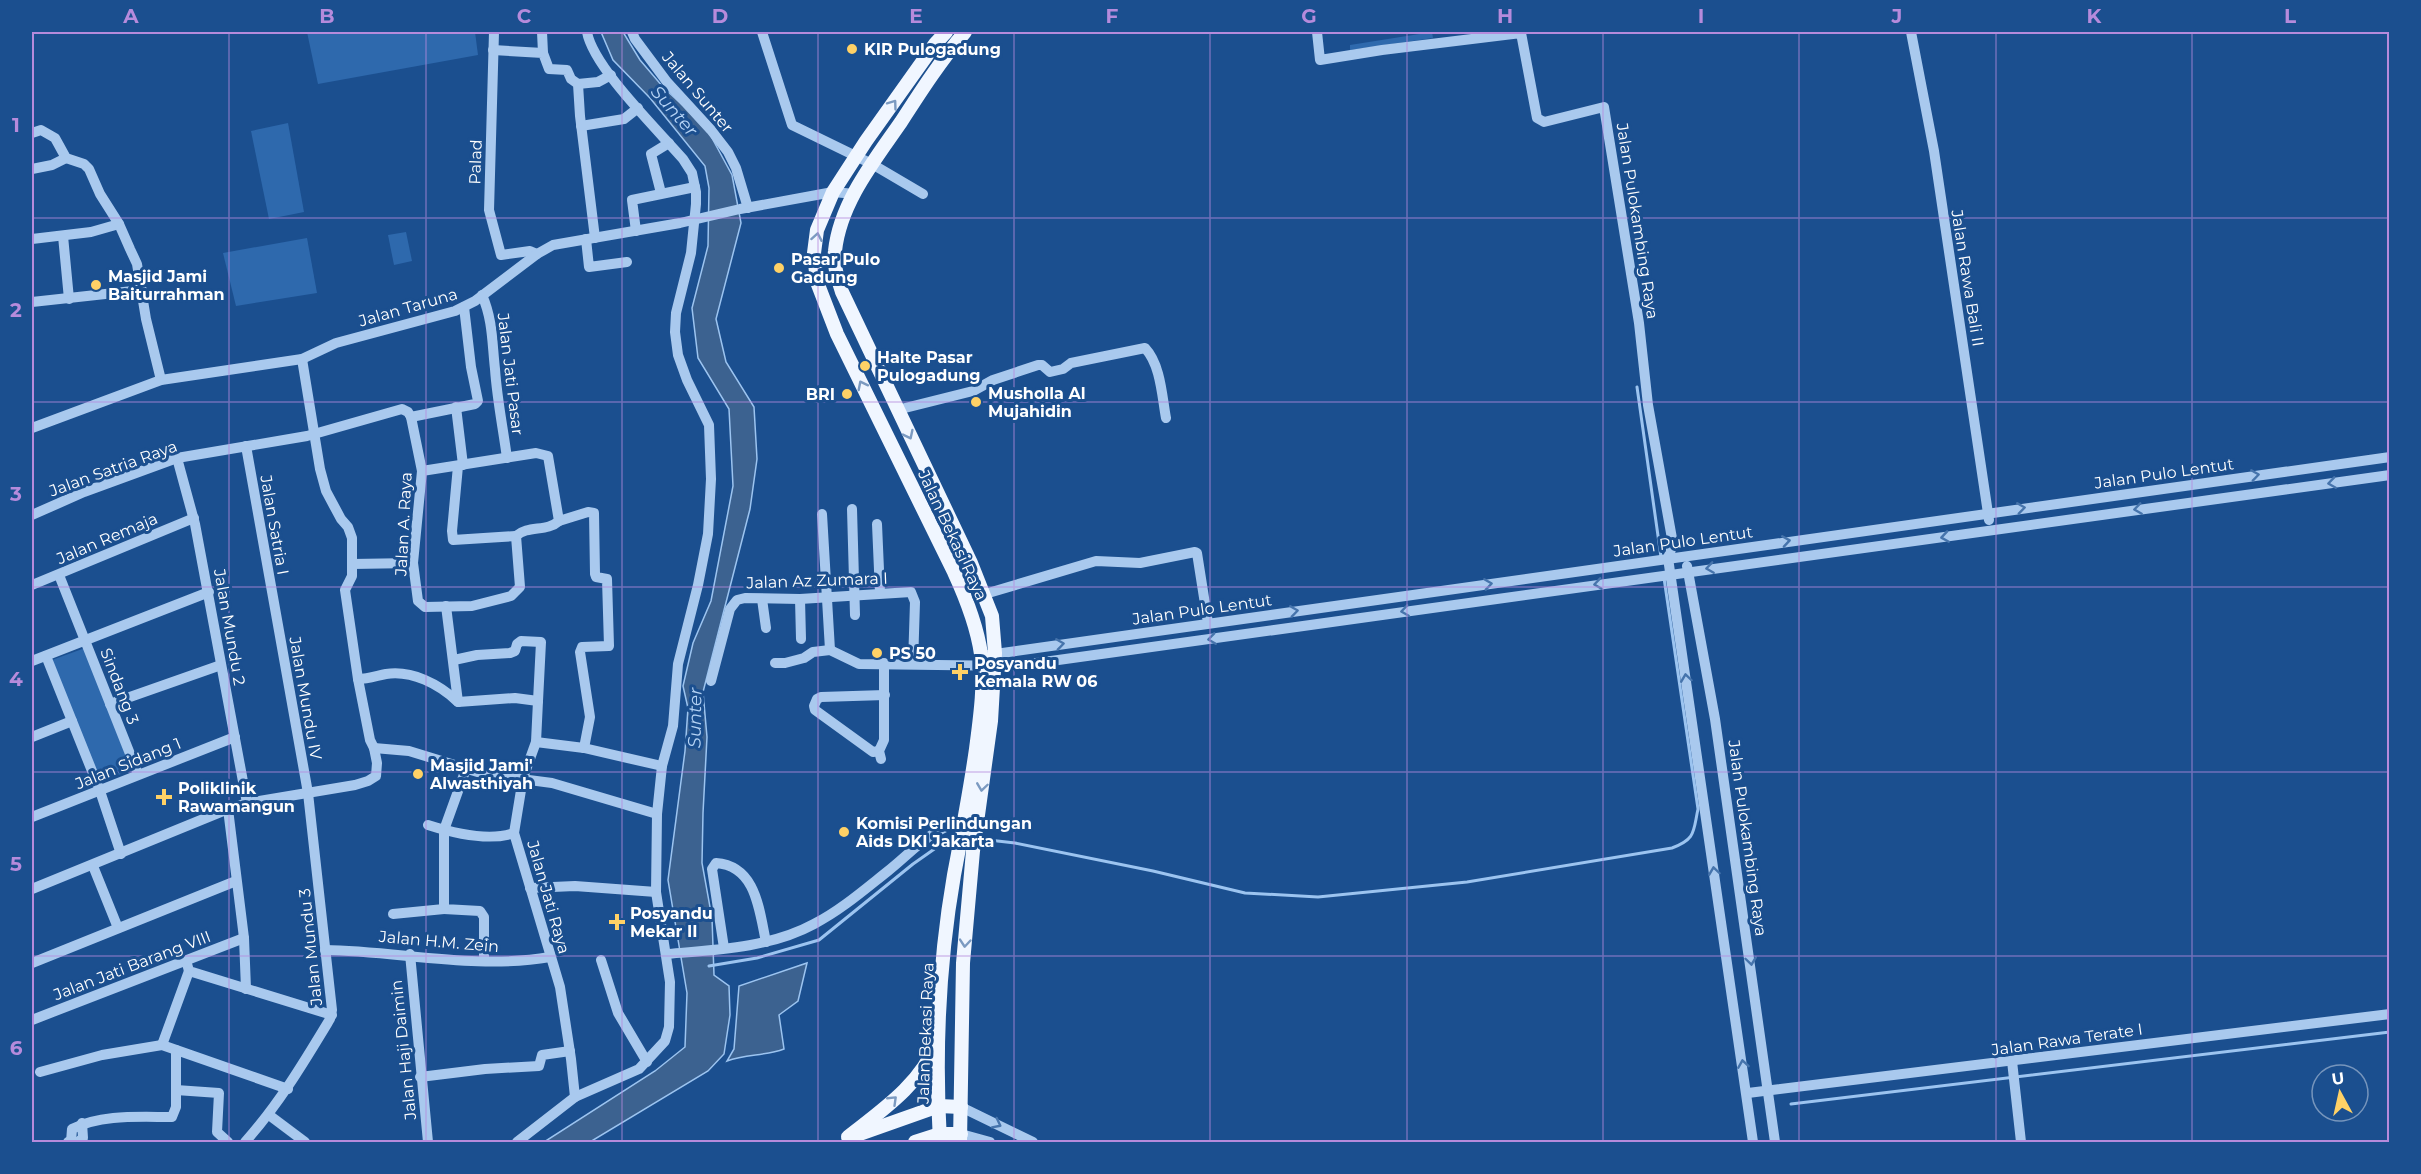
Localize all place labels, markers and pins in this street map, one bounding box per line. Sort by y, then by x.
place label: KIR Pulogadung [864,40,1001,59]
marker: KIR Pulogadung [845,42,859,56]
place label: Pasar Pulo Gadung [791,250,880,287]
marker: Pasar Pulo Gadung [772,261,786,275]
place label: Masjid Jami Baiturrahman [108,267,225,304]
marker: Masjid Jami Baiturrahman [89,278,103,292]
place label: Halte Pasar Pulogadung [877,348,981,385]
marker: Halte Pasar Pulogadung [858,359,872,373]
place label: Musholla Al Mujahidin [988,384,1085,421]
place label: BRI [806,385,835,404]
marker: BRI [840,387,854,401]
marker: Musholla Al Mujahidin [969,395,983,409]
place label: PS 50 [889,644,936,663]
marker: PS 50 [870,646,884,660]
place label: Posyandu Kemala RW 06 [974,654,1097,691]
marker: Posyandu Kemala RW 06 [951,663,969,681]
place label: Masjid Jami' Alwasthiyah [429,756,533,793]
marker: Masjid Jami' Alwasthiyah [411,767,425,781]
place label: Poliklinik Rawamangun [178,779,295,816]
marker: Poliklinik Rawamangun [155,788,173,806]
place label: Komisi Perlindungan Aids DKI Jakarta [855,814,1032,851]
marker: Komisi Perlindungan Aids DKI Jakarta [837,825,851,839]
place label: Posyandu Mekar II [630,904,713,941]
marker: Posyandu Mekar II [608,913,626,931]

